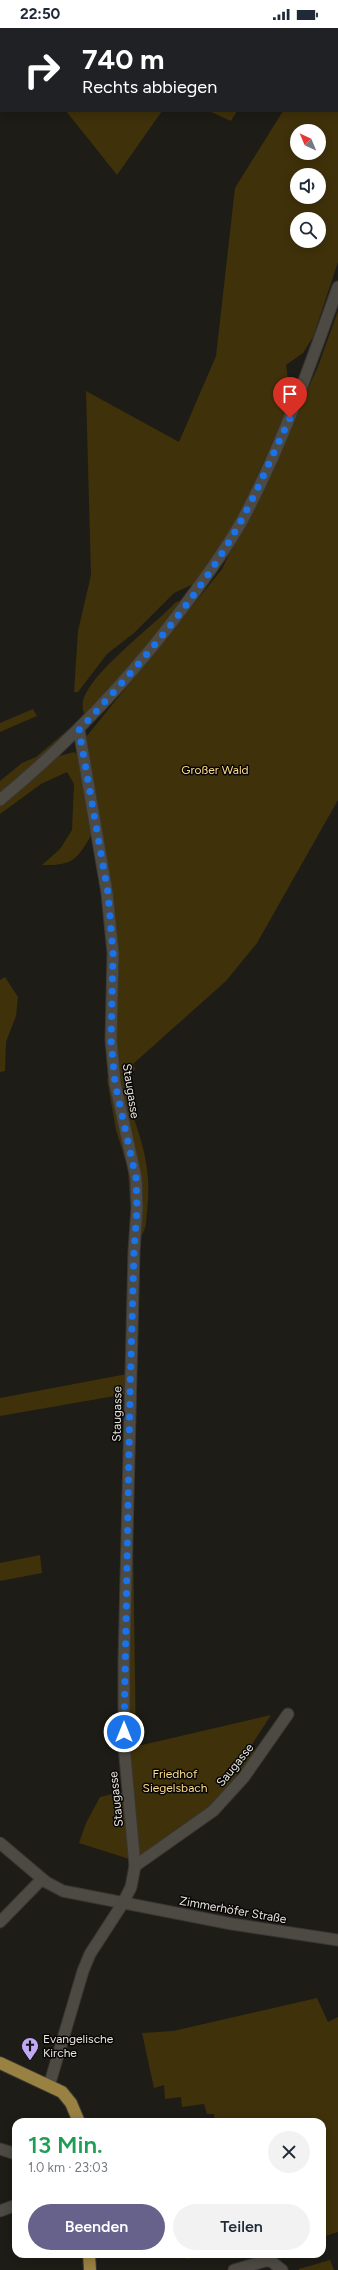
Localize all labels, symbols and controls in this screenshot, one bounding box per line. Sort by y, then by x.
text: 22:50 [20,5,60,23]
text: 740 m [82,42,165,76]
icon: right [16,44,68,96]
text: Rechts abbiegen [82,76,217,98]
north arrow [290,124,326,160]
map controls [290,124,326,248]
button: sound [290,168,326,204]
button: search [290,212,326,248]
pin [273,377,307,418]
icon: arrive [279,383,301,405]
park label: Großer Wald [181,763,249,777]
street label: Staugasse [120,1062,142,1120]
street label: Staugasse [110,1386,124,1442]
position arrow [103,1711,145,1753]
street label: Saugasse [213,1740,257,1789]
park label: Friedhof Siegelsbach [143,1767,208,1795]
street label: Staugasse [106,1770,126,1827]
street label: Zimmerhöfer Straße [178,1894,288,1926]
place label: Evangelische Kirche [43,2032,114,2060]
church icon: Evangelische Kirche [20,2036,40,2061]
text: 13 Min. [28,2130,103,2159]
button: close [268,2131,310,2173]
text: 1.0 km · 23:03 [28,2160,108,2175]
button: Beenden [28,2204,165,2250]
button: Teilen [173,2204,310,2250]

